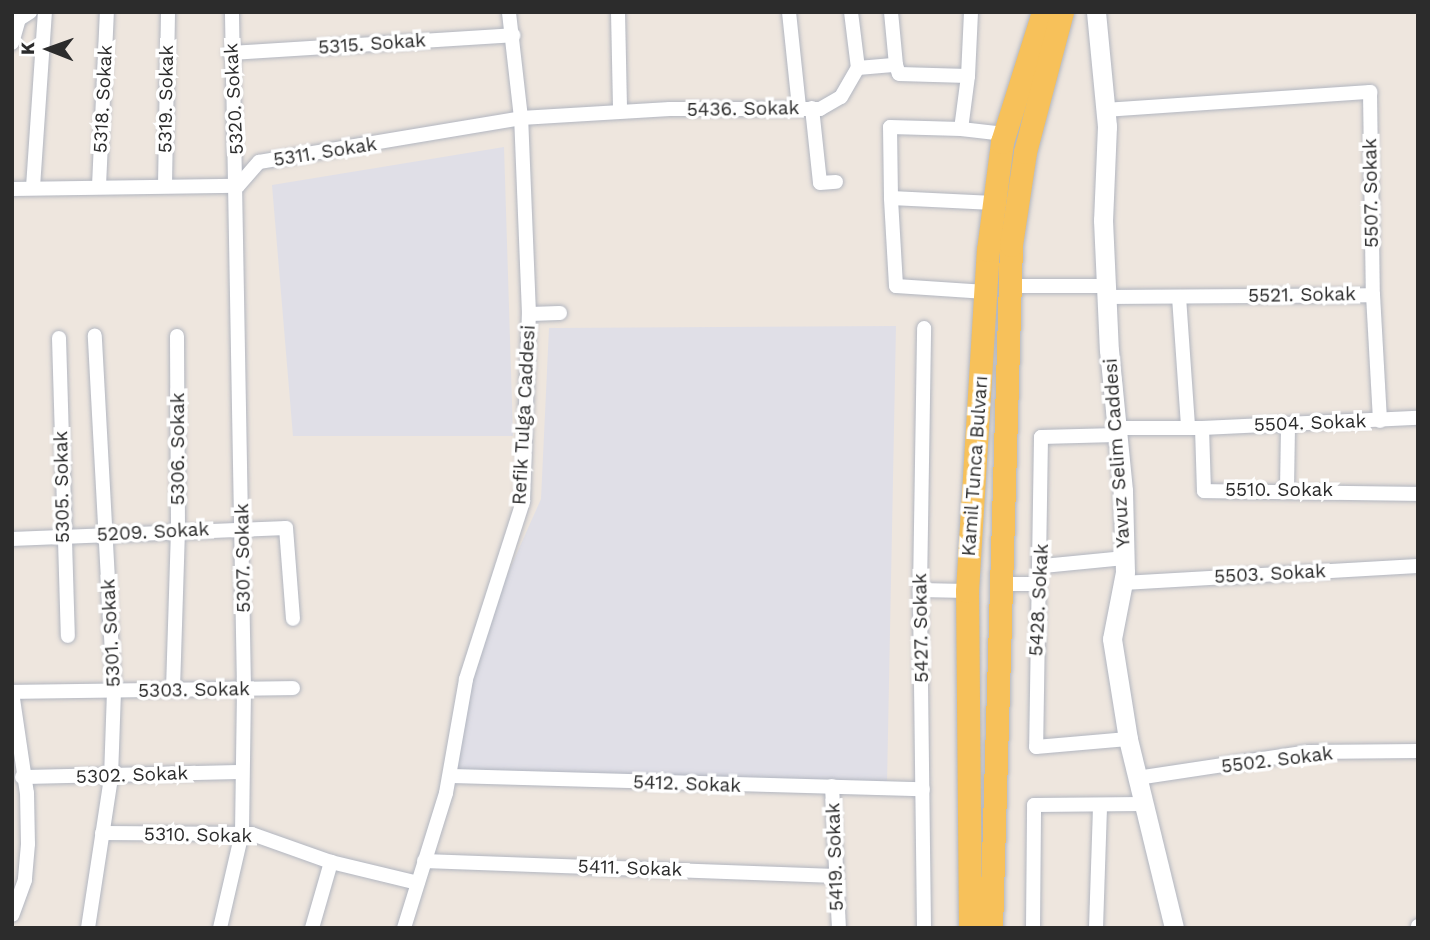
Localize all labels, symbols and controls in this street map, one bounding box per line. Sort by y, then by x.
north arrow [14,14,84,84]
street label: 5315. Sokak [317,29,427,59]
text: K [16,42,39,55]
street label: 5320. Sokak [220,43,248,155]
street label: 5318. Sokak [89,44,117,154]
street label: 5319. Sokak [154,45,178,153]
street label: 5436. Sokak [687,97,799,121]
street label: 5311. Sokak [272,133,378,171]
street label: 5507. Sokak [1359,138,1383,248]
street label: 5521. Sokak [1248,283,1356,307]
street label: Refik Tulga Caddesi [508,324,540,506]
street label: Yavuz Selim Caddesi [1099,357,1135,549]
street label: Kamil Tunca Bulvarı [957,374,993,558]
street label: 5306. Sokak [167,393,189,505]
street label: 5504. Sokak [1253,410,1367,436]
street label: 5305. Sokak [50,431,74,543]
street label: 5510. Sokak [1225,479,1333,501]
street label: 5307. Sokak [231,503,255,613]
street label: 5209. Sokak [96,518,210,546]
street label: 5428. Sokak [1025,543,1053,657]
street label: 5503. Sokak [1214,560,1326,588]
street label: 5427. Sokak [909,573,933,683]
street label: 5301. Sokak [97,578,125,688]
street label: 5303. Sokak [138,678,250,702]
street label: 5502. Sokak [1220,742,1334,778]
street label: 5302. Sokak [76,762,188,788]
street label: 5412. Sokak [633,771,741,797]
street label: 5419. Sokak [822,802,848,912]
street label: 5310. Sokak [144,823,252,847]
street label: 5411. Sokak [577,855,683,881]

